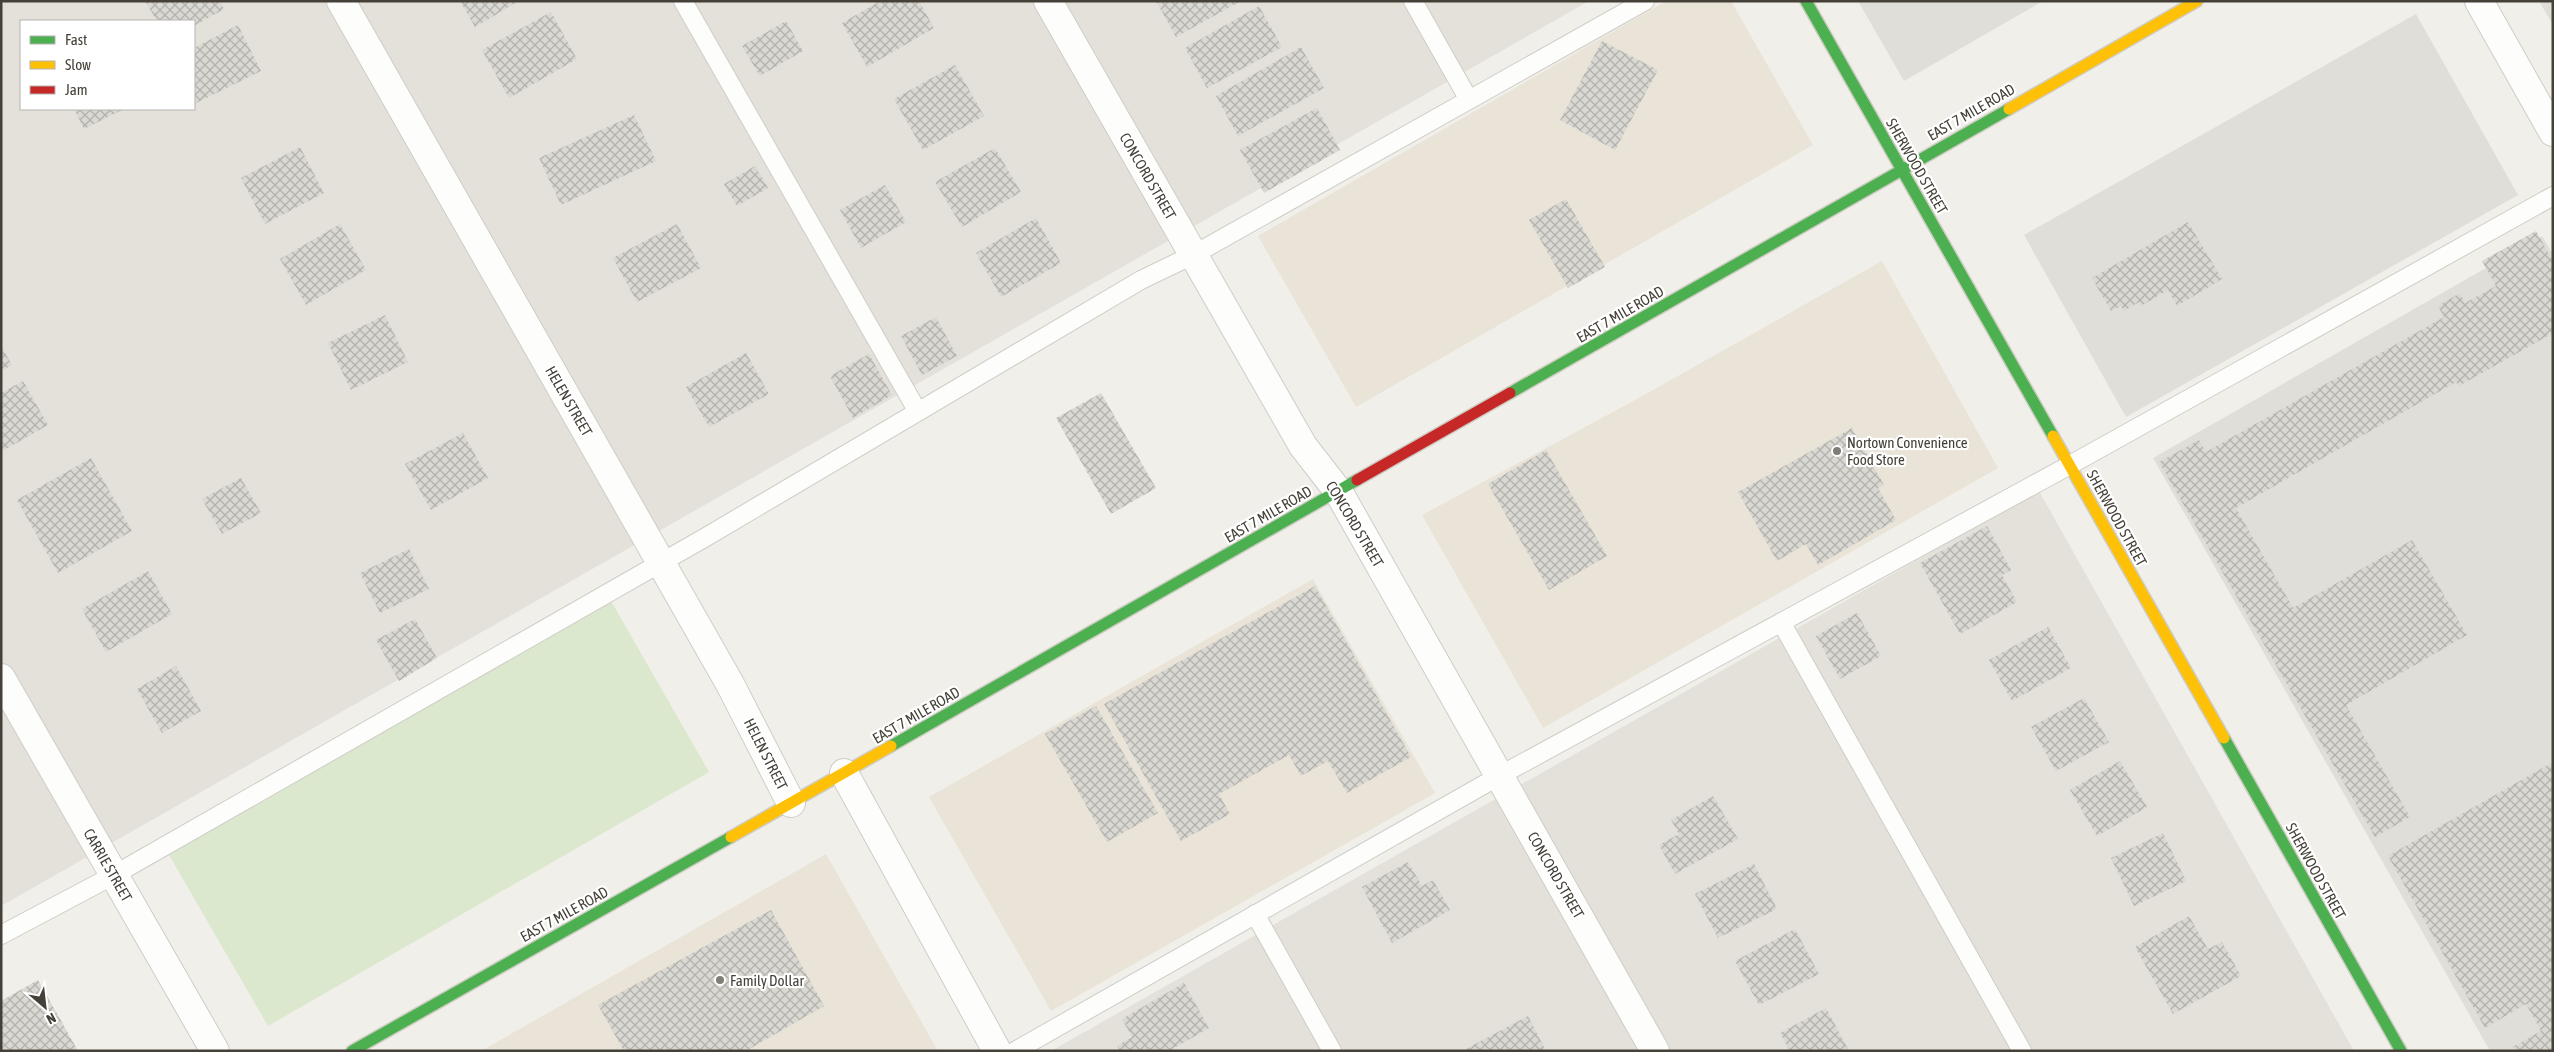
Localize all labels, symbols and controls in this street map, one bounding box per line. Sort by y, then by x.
legend [20,20,195,110]
text: Fast [65,31,87,48]
text: Slow [65,56,91,73]
street label: EAST 7 MILE ROAD [1924,80,2018,144]
text: Jam [65,81,88,98]
street label: SHERWOOD STREET [1883,115,1951,217]
street label: CONCORD STREET [1116,130,1180,223]
street label: EAST 7 MILE ROAD [1573,282,1667,346]
street label: HELEN STREET [542,363,596,439]
place label: Nortown Convenience Food Store [1847,434,1968,468]
marker: Nortown Convenience Food Store [1831,445,1843,457]
street label: SHERWOOD STREET [2084,467,2151,569]
street label: CONCORD STREET [1323,478,1387,570]
street label: EAST 7 MILE ROAD [1221,482,1315,546]
street label: EAST 7 MILE ROAD [869,683,963,747]
street label: HELEN STREET [741,715,791,793]
street label: SHERWOOD STREET [2283,820,2350,922]
street label: CARRIE STREET [80,826,136,905]
street label: CONCORD STREET [1524,829,1588,922]
street label: EAST 7 MILE ROAD [517,883,611,945]
place label: Family Dollar [730,972,804,989]
marker: Family Dollar [714,974,726,986]
north arrow [20,982,70,1032]
text: N [44,1009,59,1027]

